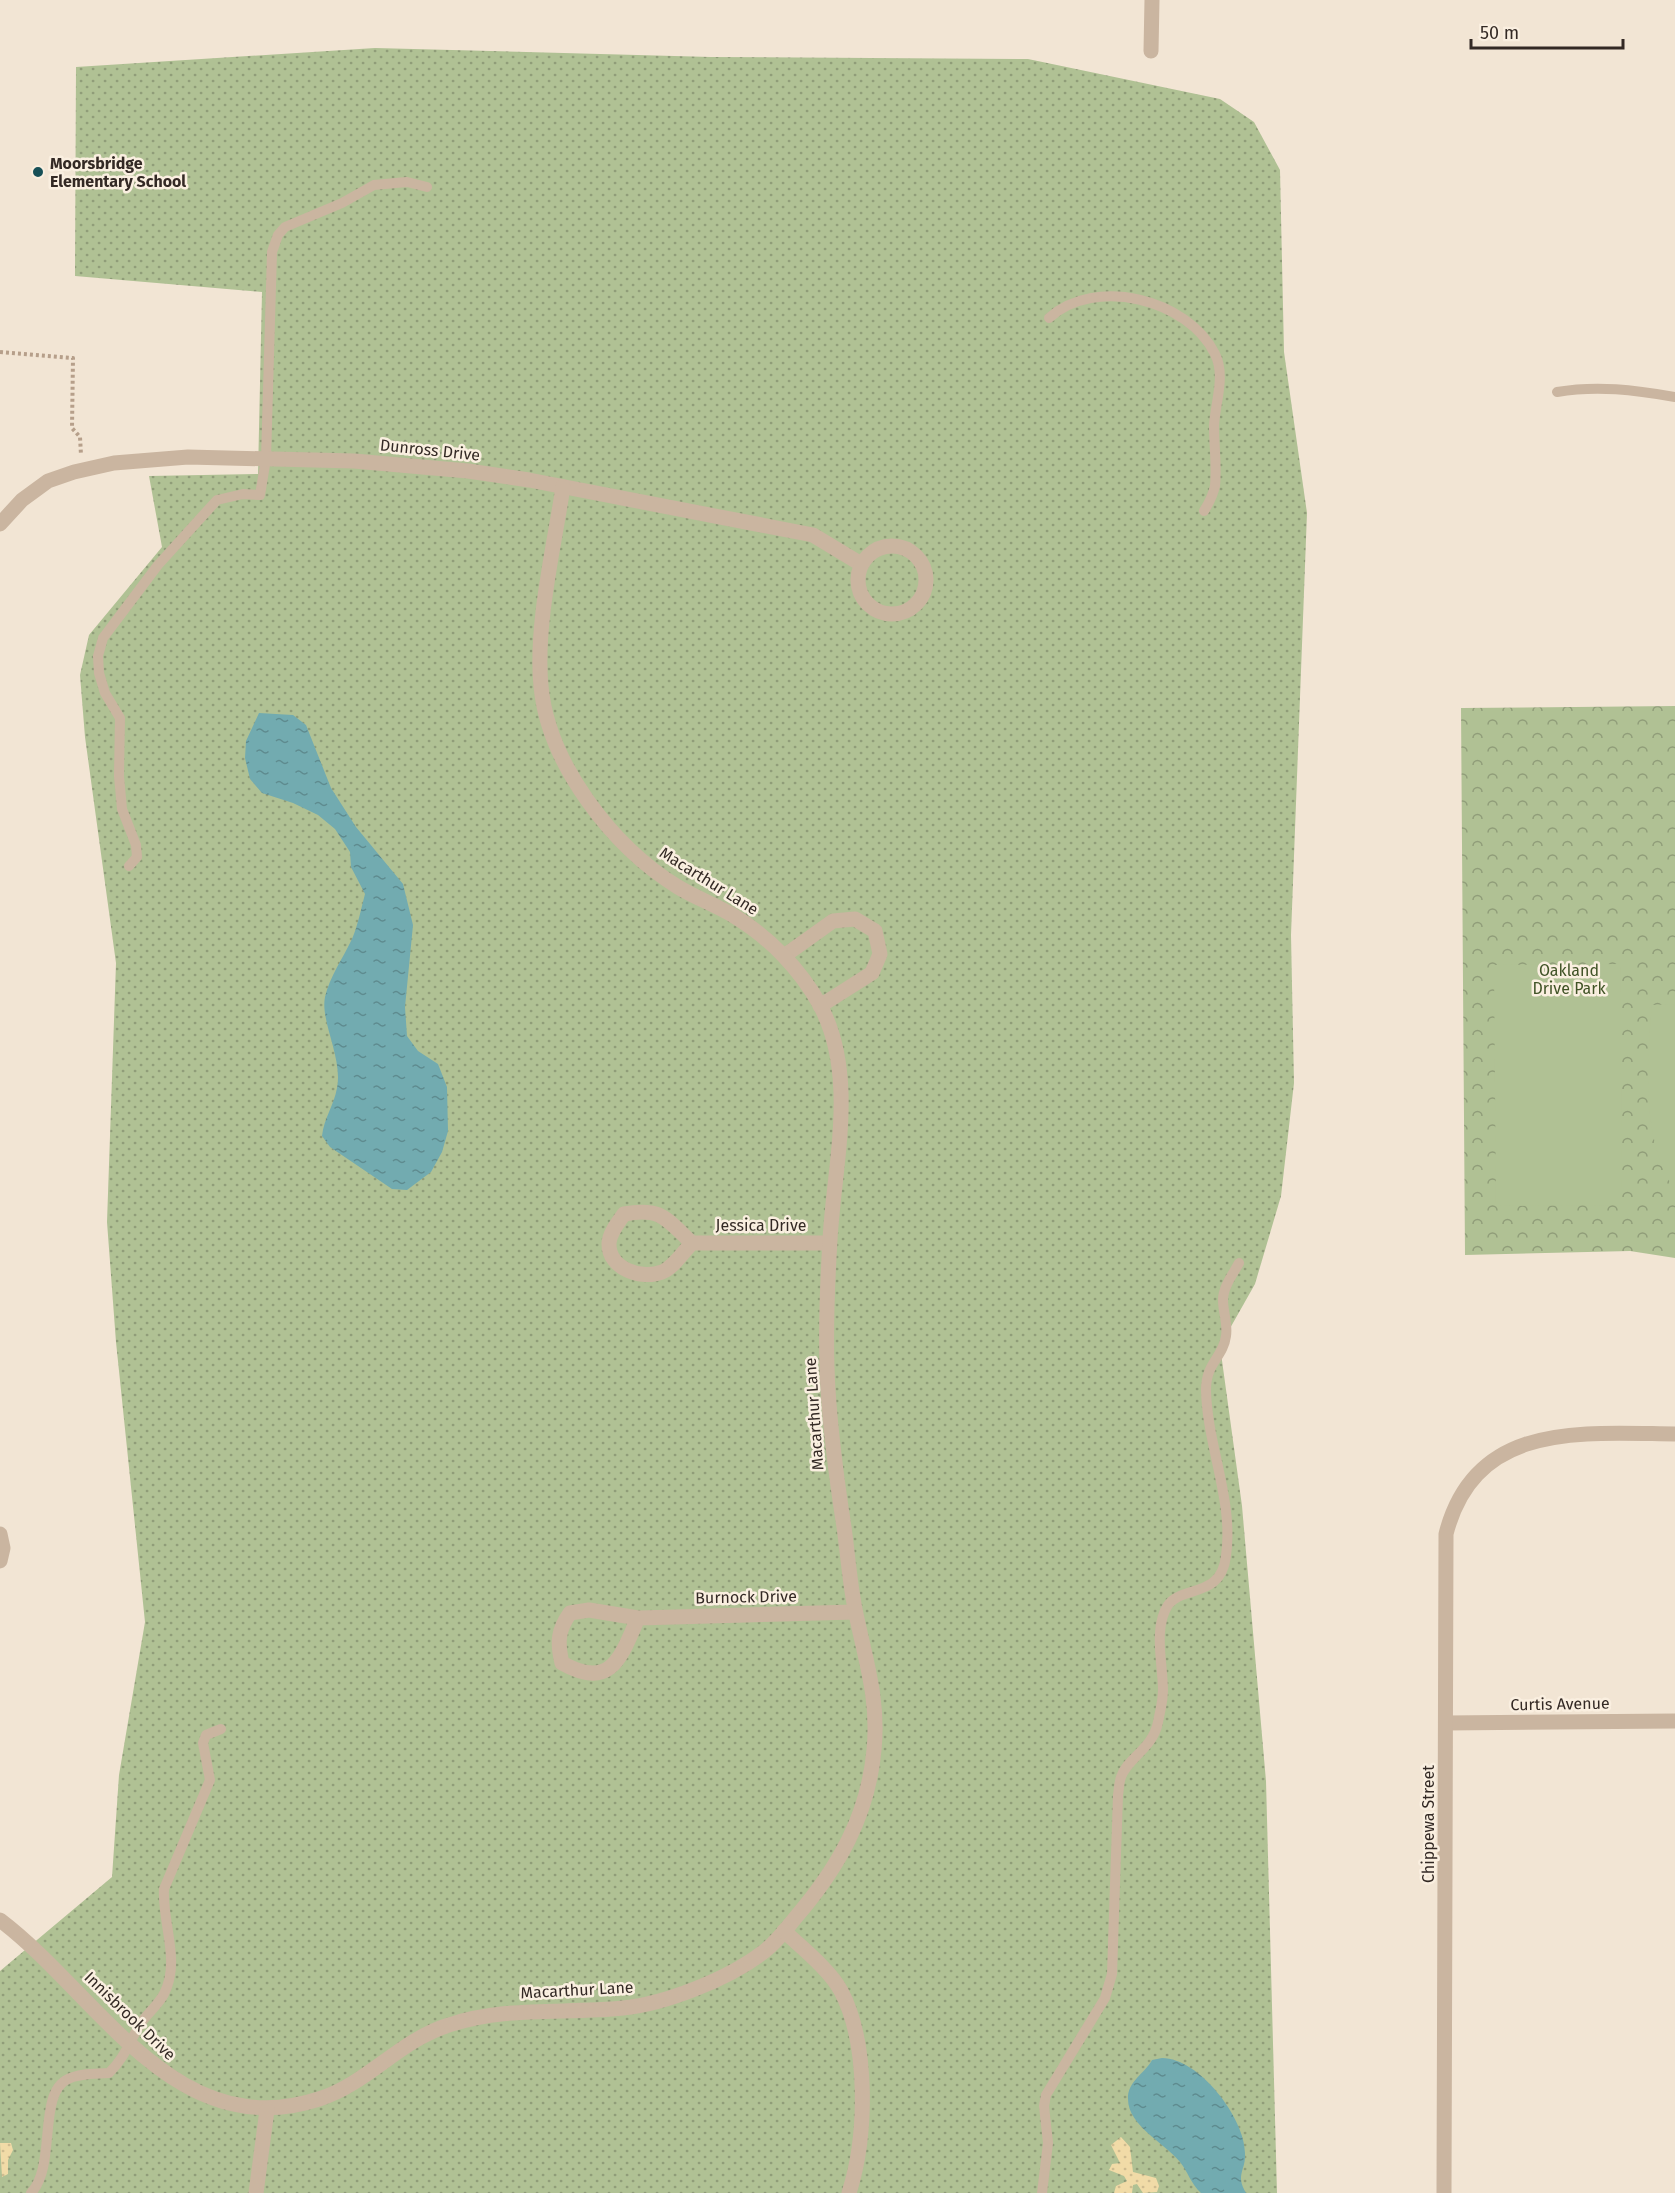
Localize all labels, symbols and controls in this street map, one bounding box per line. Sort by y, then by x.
scale bar [1471,12,1622,50]
text: 50 m [1480,22,1519,44]
place label: Moorsbridge Elementary School [50,154,186,191]
marker: Moorsbridge Elementary School [31,165,45,179]
street label: Dunross Drive [379,435,481,465]
street label: Macarthur Lane [656,843,762,919]
park label: Oakland Drive Park [1532,961,1606,998]
street label: Jessica Drive [716,1216,806,1235]
street label: Macarthur Lane [801,1357,827,1471]
street label: Burnock Drive [695,1587,797,1607]
street label: Curtis Avenue [1510,1694,1610,1714]
street label: Chippewa Street [1419,1765,1438,1883]
street label: Innisbrook Drive [80,1968,180,2064]
street label: Macarthur Lane [520,1978,634,2002]

